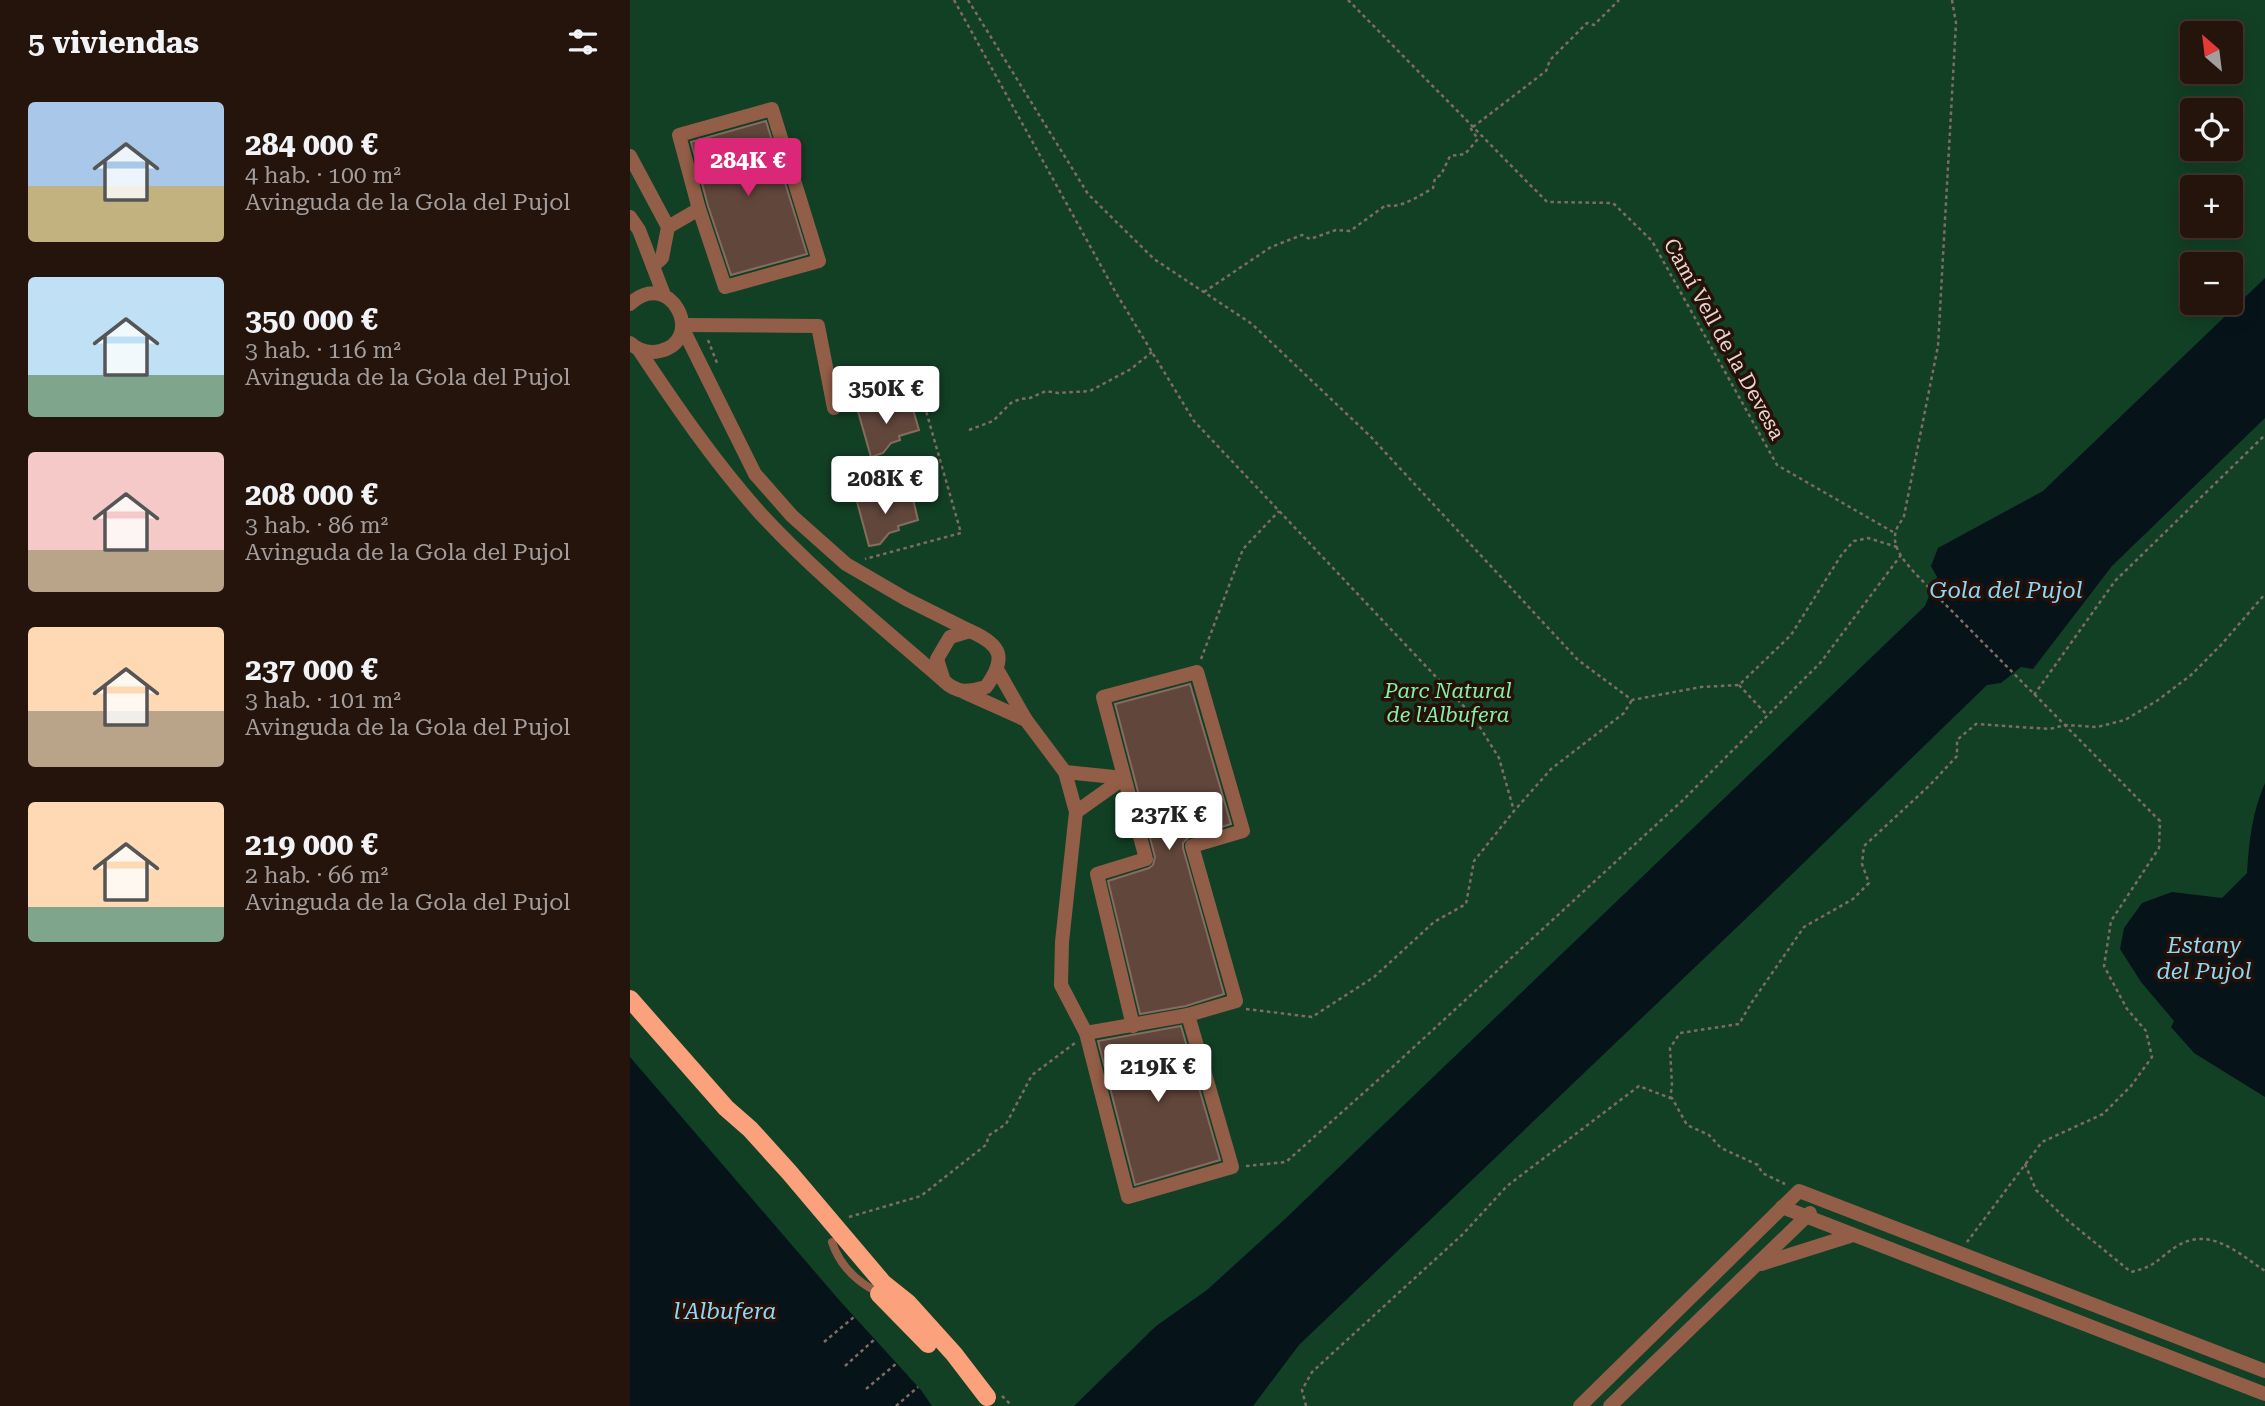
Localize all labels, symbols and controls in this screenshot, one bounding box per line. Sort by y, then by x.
north arrow [2180,21,2244,84]
map controls [2180,21,2243,315]
icon: filters [564,23,602,61]
text: 5 viviendas [28,25,199,60]
button: locate [2180,98,2243,161]
text: 284 000 € [245,127,378,162]
icon: home [84,130,168,214]
pin: 284K € [691,138,805,198]
text: 284K € [710,147,786,174]
text: 4 hab. · 100 m² [245,162,401,189]
button: + [2180,175,2243,238]
text: Avinguda de la Gola del Pujol [245,189,570,216]
street label: Camí Vell de la Devesa [1659,234,1790,444]
button: − [2180,252,2243,315]
text: 350 000 € [245,302,378,337]
icon: home [84,305,168,389]
text: 3 hab. · 116 m² [245,337,401,364]
text: Avinguda de la Gola del Pujol [245,364,570,391]
pin: 350K € [829,366,943,426]
text: 350K € [848,375,924,402]
pin: 208K € [828,456,942,516]
text: 208K € [847,465,923,492]
text: 208 000 € [245,477,378,512]
icon: home [84,480,168,564]
text: 3 hab. · 86 m² [245,512,388,539]
text: Avinguda de la Gola del Pujol [245,539,570,566]
water label: Gola del Pujol [1929,577,2083,604]
text: 237 000 € [245,652,378,687]
icon: home [84,655,168,739]
park label: Parc Natural de l'Albufera [1383,679,1512,727]
text: 3 hab. · 101 m² [245,687,401,714]
text: Avinguda de la Gola del Pujol [245,714,570,741]
pin: 237K € [1112,792,1226,852]
text: 237K € [1131,801,1207,828]
text: 219 000 € [245,827,378,862]
icon: home [84,830,168,914]
text: 2 hab. · 66 m² [245,862,388,889]
text: Avinguda de la Gola del Pujol [245,889,570,916]
water label: Estany del Pujol [2156,932,2252,985]
pin: 219K € [1101,1044,1215,1104]
text: 219K € [1120,1053,1196,1080]
water label: l'Albufera [674,1298,777,1325]

